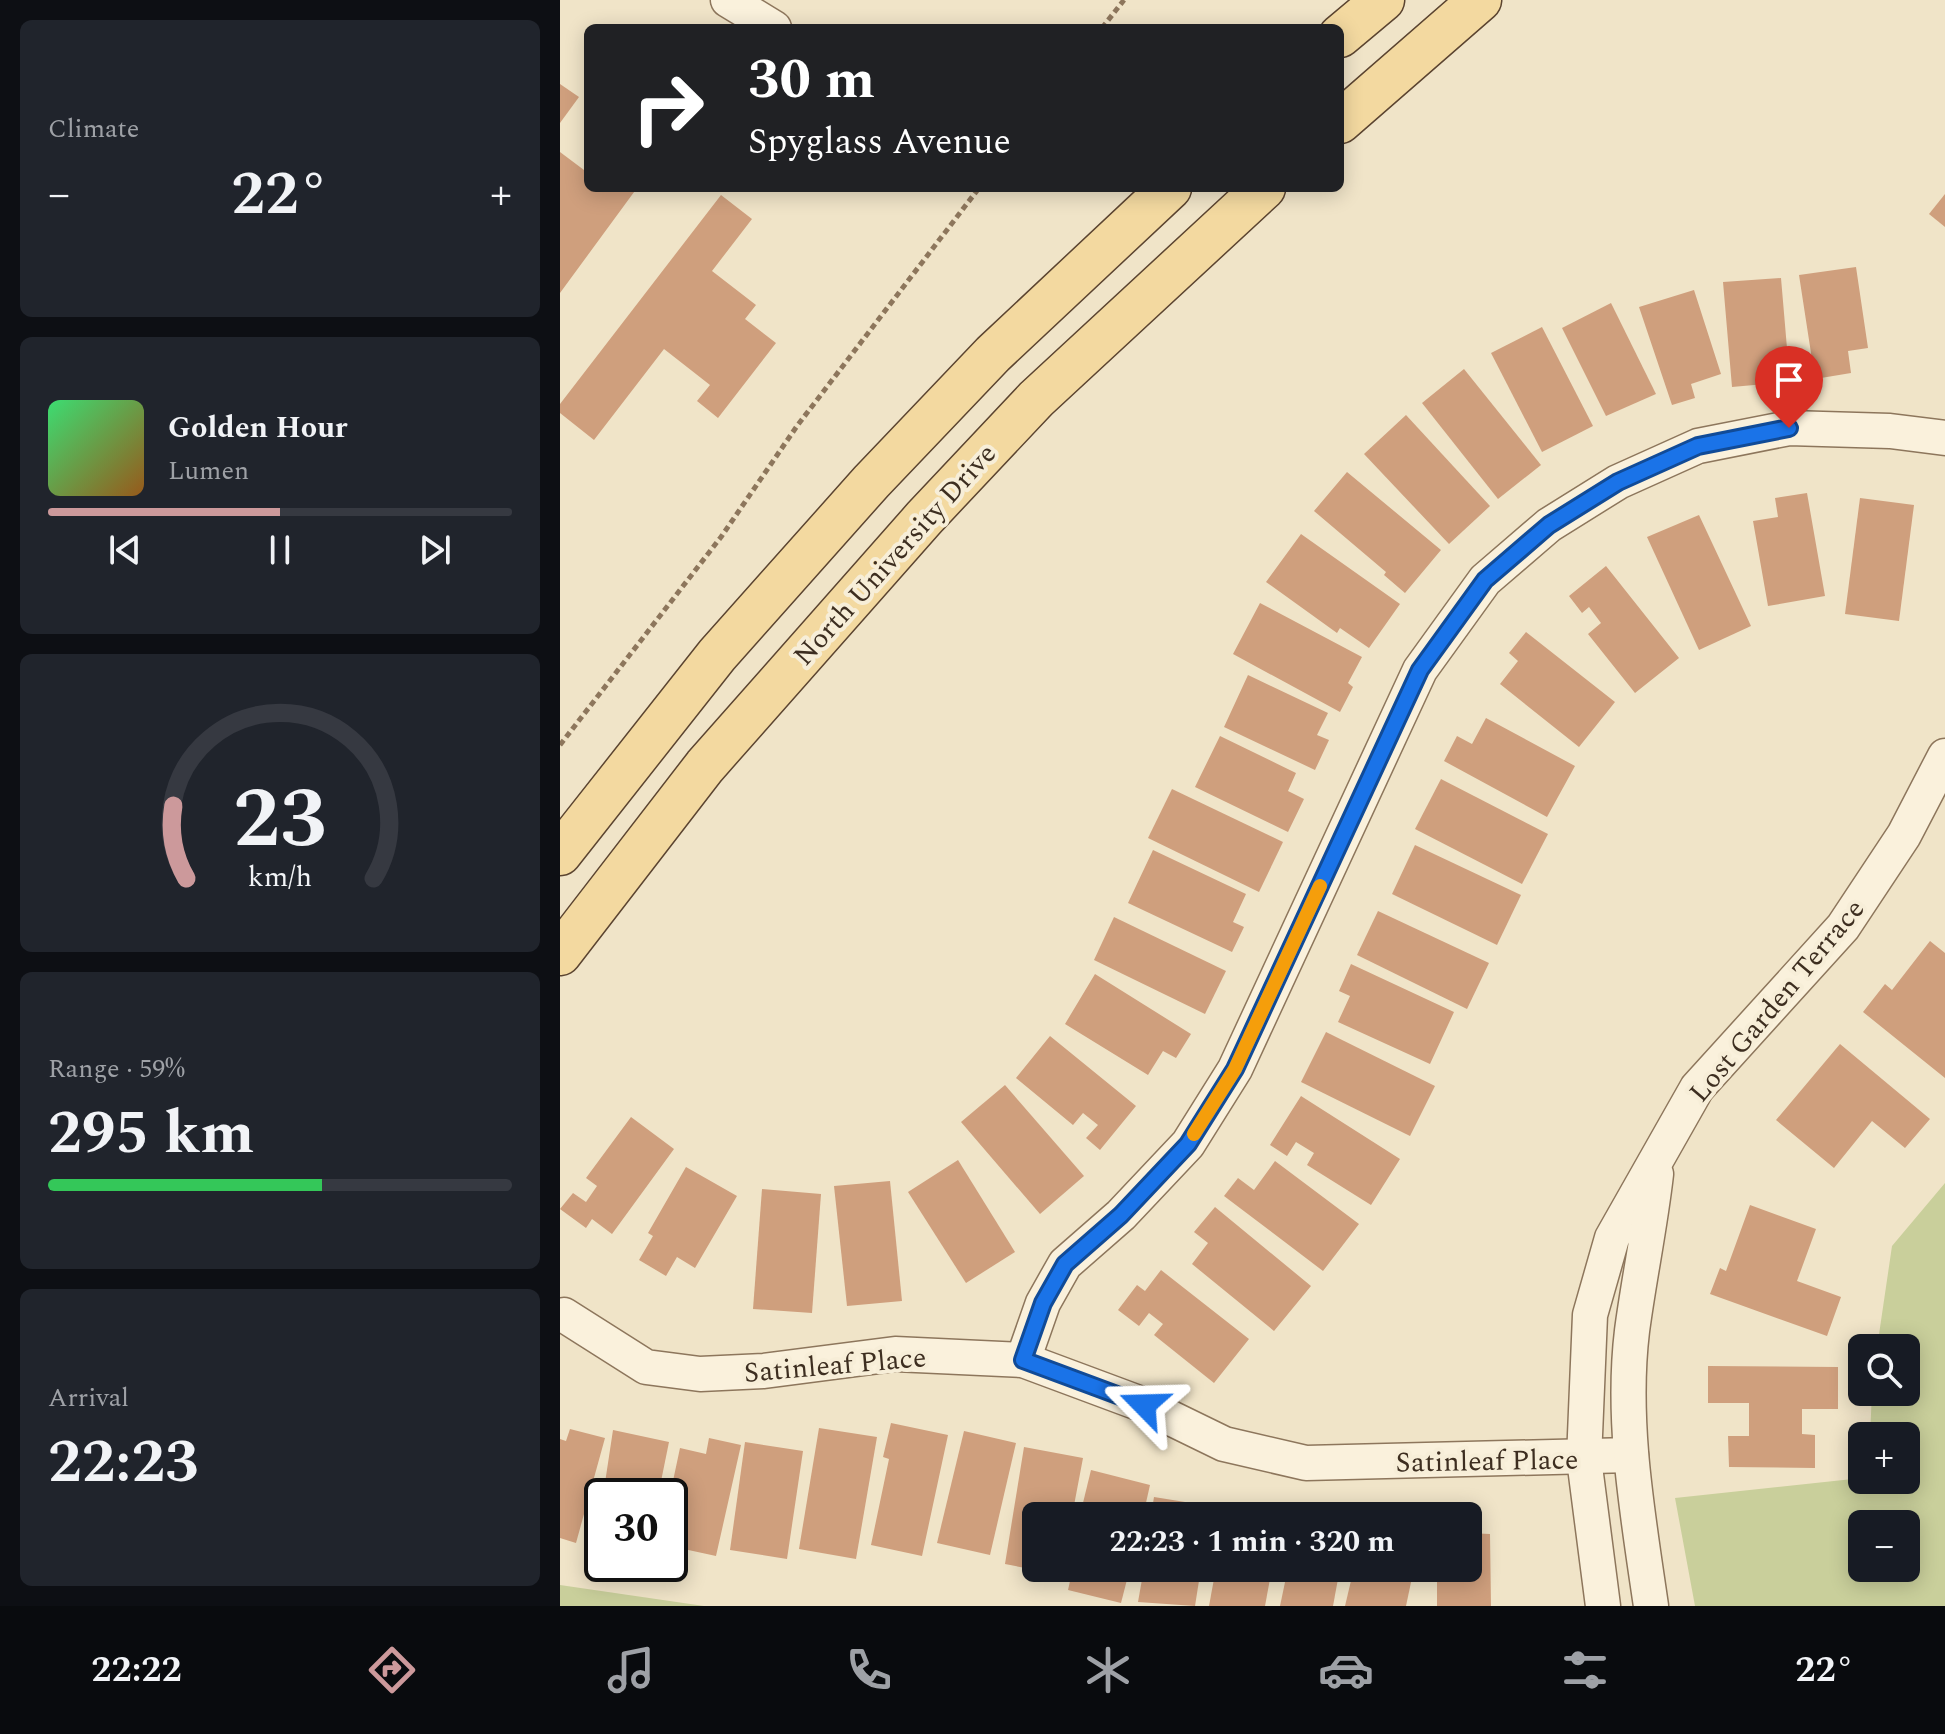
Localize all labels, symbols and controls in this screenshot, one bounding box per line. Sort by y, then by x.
text: 30 m [748,38,875,123]
icon: right [616,56,720,160]
text: Climate [48,109,139,149]
text: Spyglass Avenue [748,115,1011,170]
text: 22° [231,149,329,241]
text: − [48,161,70,228]
text: + [490,161,512,228]
pin [1755,346,1823,428]
icon: arrive [1767,358,1811,402]
text: Golden Hour [168,405,348,451]
street label: North University Drive [783,434,1007,676]
text: Lumen [168,451,249,491]
icon: previous [103,528,147,572]
icon: pause [258,528,302,572]
icon: next [413,528,457,572]
text: 23 [233,757,327,884]
text: km/h [248,856,312,899]
street label: Lost Garden Terrace [1679,890,1875,1112]
text: Range · 59% [48,1049,185,1089]
text: 295 km [48,1088,254,1180]
map controls [1848,1334,1920,1582]
button: search [1848,1334,1920,1406]
street label: Satinleaf Place [742,1336,928,1395]
position arrow [1102,1363,1186,1447]
text: Arrival [48,1378,129,1418]
text: 22:23 [48,1417,199,1509]
button: + [1848,1422,1920,1494]
street label: Satinleaf Place [1395,1438,1579,1485]
speed limit sign: 30 [584,1478,688,1582]
button: − [1848,1510,1920,1582]
text: 22:23 · 1 min · 320 m [1109,1519,1395,1565]
icon: directions [364,1642,420,1698]
icon: music [603,1642,659,1698]
icon: phone [841,1642,897,1698]
icon: climate [1080,1642,1136,1698]
icon: car [1318,1642,1374,1698]
icon: filters [1557,1642,1613,1698]
text: 22:22 [91,1643,182,1698]
text: 22° [1795,1643,1854,1698]

